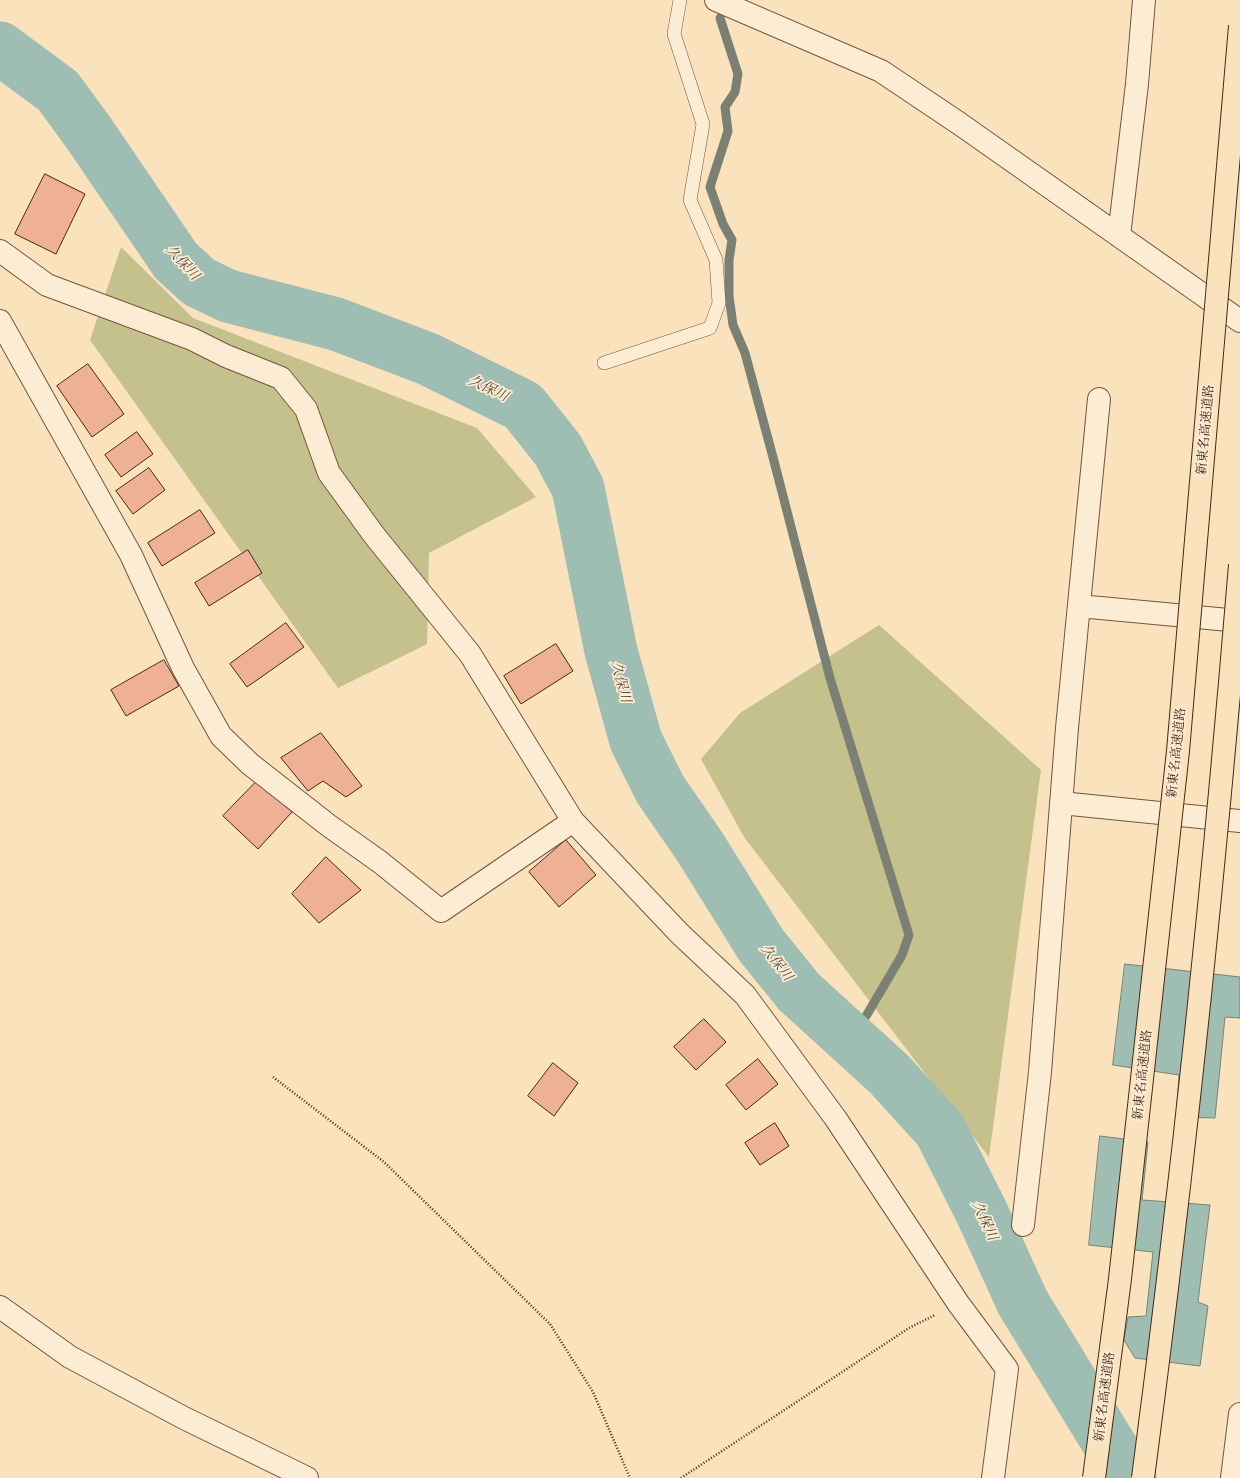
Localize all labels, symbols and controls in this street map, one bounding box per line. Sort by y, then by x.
water label: 久保川 [162,242,202,284]
water label: 久保川 [465,372,511,406]
street label: 新東名高速道路 [1194,384,1218,476]
water label: 久保川 [606,660,634,704]
street label: 新東名高速道路 [1164,707,1190,799]
water label: 久保川 [756,941,796,985]
street label: 新東名高速道路 [1130,1029,1156,1121]
water label: 久保川 [968,1198,1000,1244]
street label: 新東名高速道路 [1092,1351,1118,1443]

